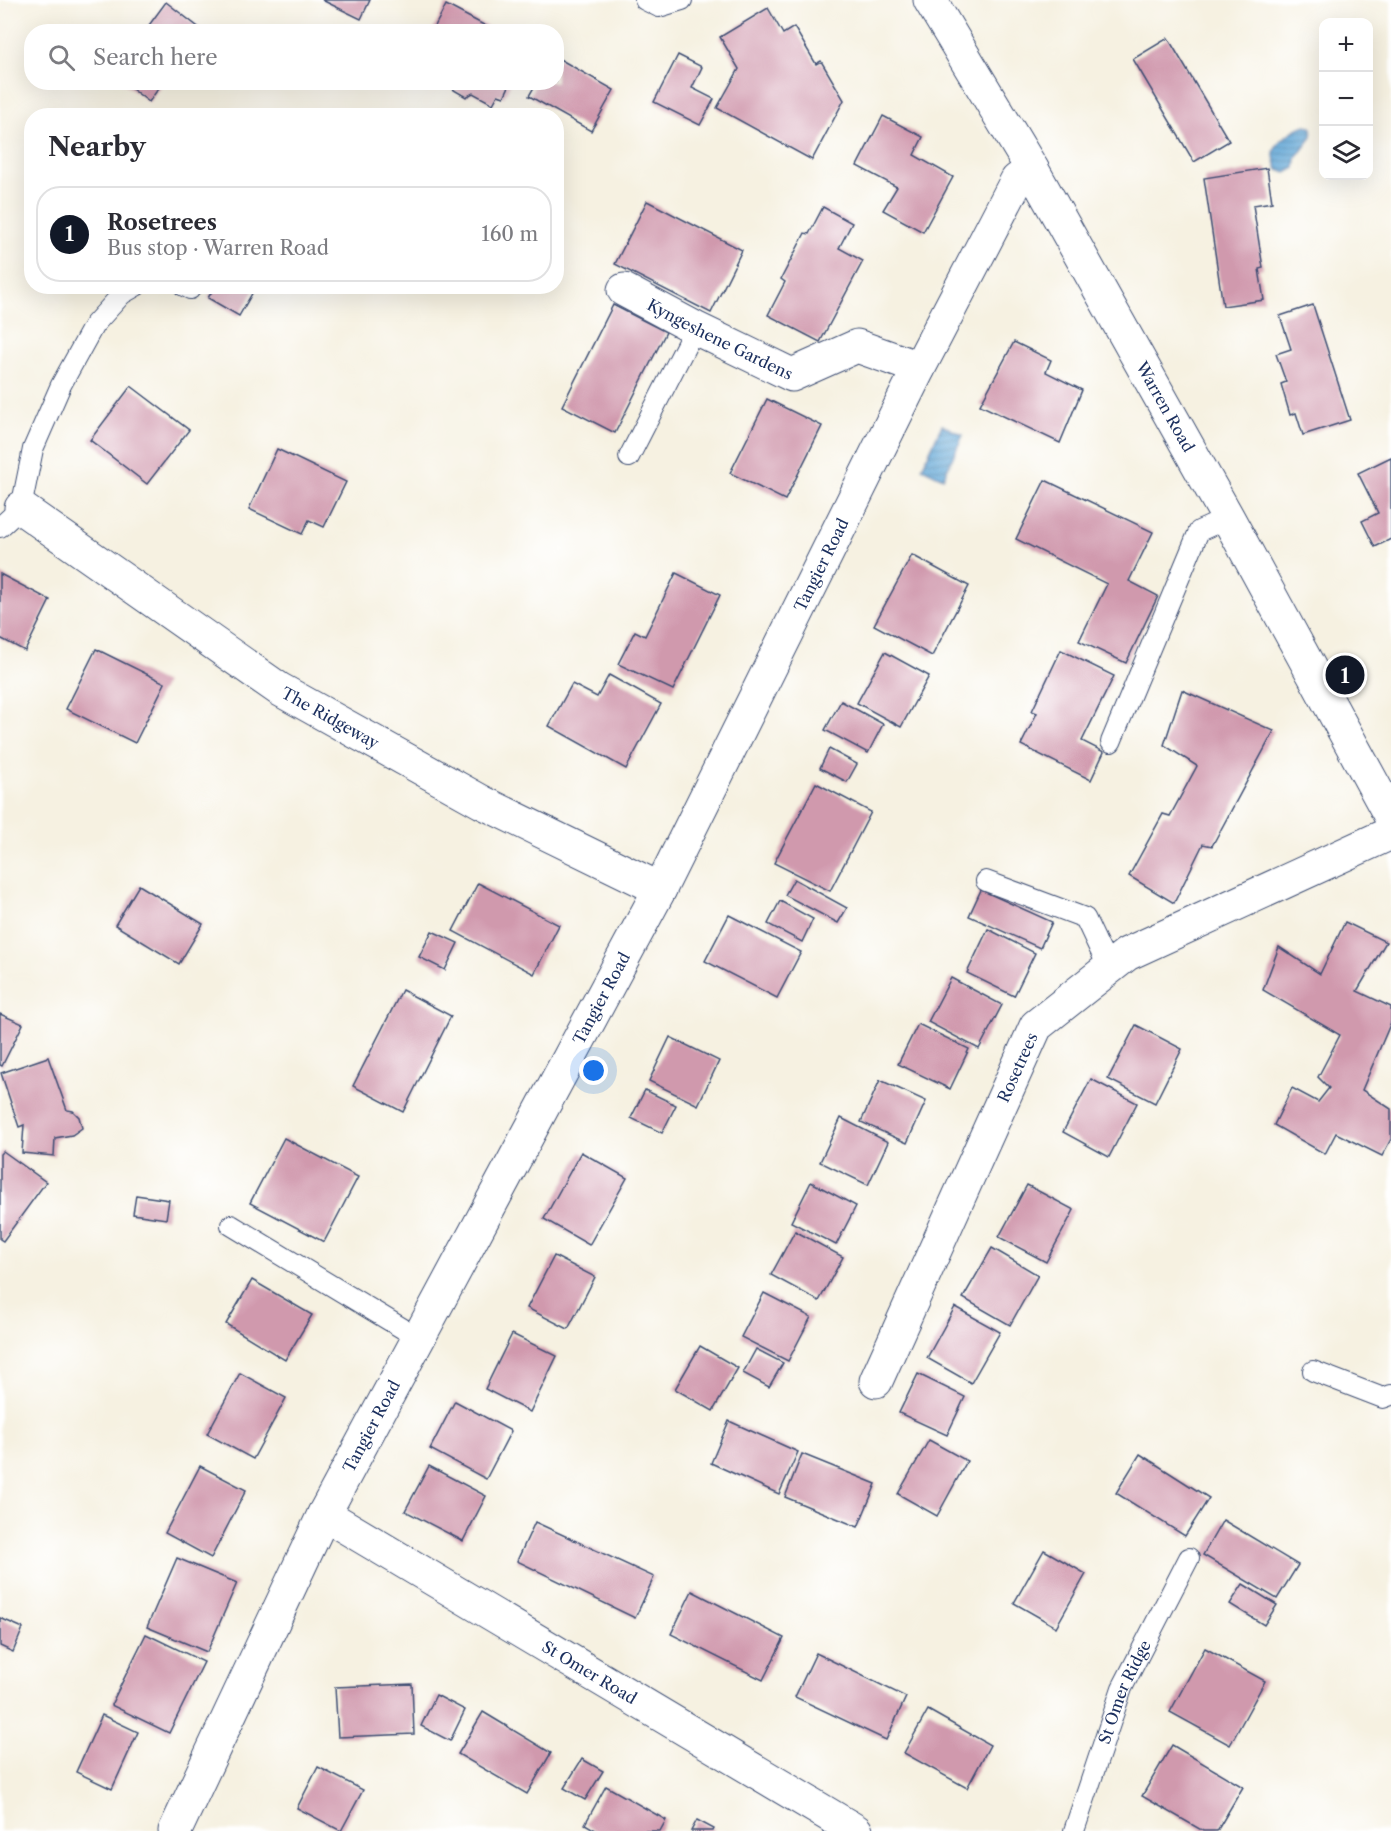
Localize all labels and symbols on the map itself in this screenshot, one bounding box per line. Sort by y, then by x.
street label: Kyngeshene Gardens [644,294,796,384]
street label: Warren Road [1132,357,1199,456]
street label: Tangier Road [790,515,853,615]
pin: 1 [1326,652,1364,698]
street label: The Ridgeway [278,683,384,753]
street label: Tangier Road [568,948,634,1048]
street label: Rosetrees [993,1029,1042,1105]
your location [579,1056,608,1085]
street label: Tangier Road [338,1376,404,1476]
street label: St Omer Road [538,1636,641,1708]
street label: St Omer Ridge [1094,1637,1155,1747]

